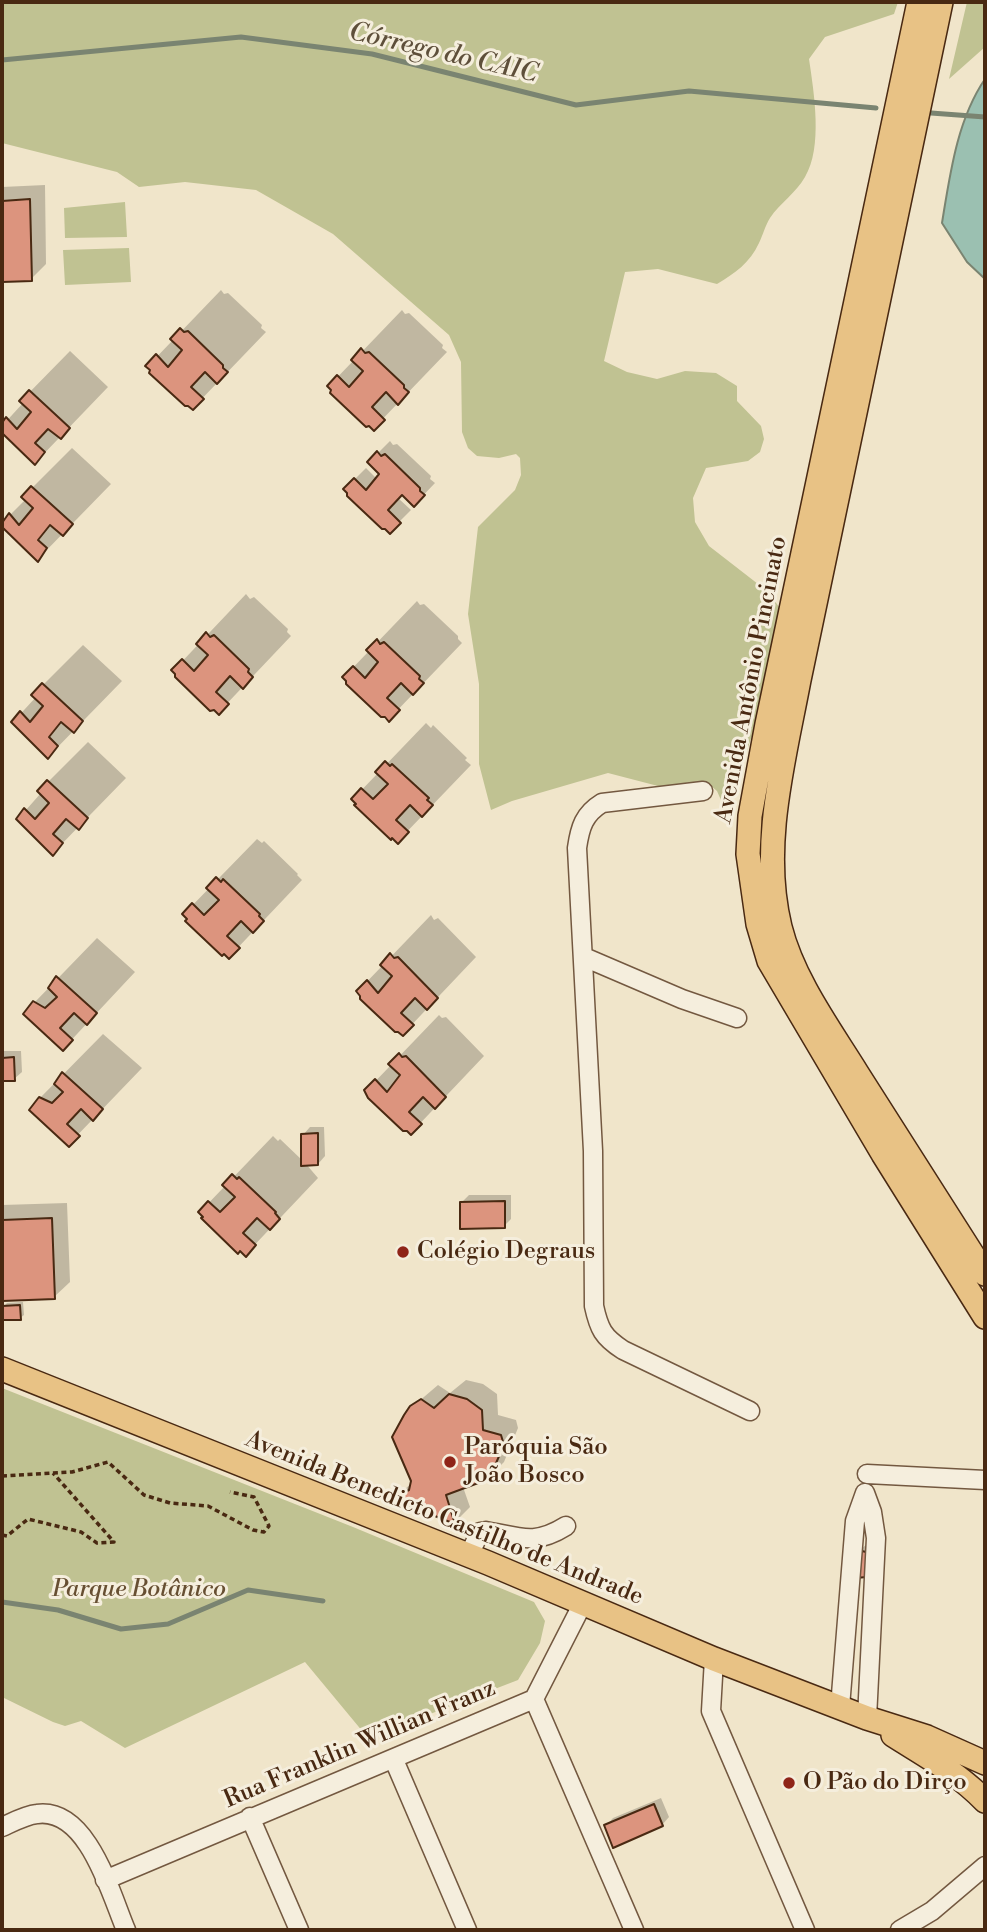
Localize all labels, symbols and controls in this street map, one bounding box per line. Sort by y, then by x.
water label: Córrego do CAIC [346,17,540,91]
street label: Avenida Antônio Pincinato [710,534,794,826]
place label: Colégio Degraus [417,1238,595,1266]
marker: Colégio Degraus [395,1244,411,1260]
street label: Avenida Benedicto Castilho de Andrade [241,1426,647,1612]
place label: Paróquia São João Bosco [464,1434,608,1490]
marker: Paróquia São João Bosco [442,1454,458,1470]
park label: Parque Botânico [52,1576,226,1604]
street label: Rua Franklin Willian Franz [220,1675,500,1815]
place label: O Pão do Dirço [803,1769,967,1797]
marker: O Pão do Dirço [781,1775,797,1791]

